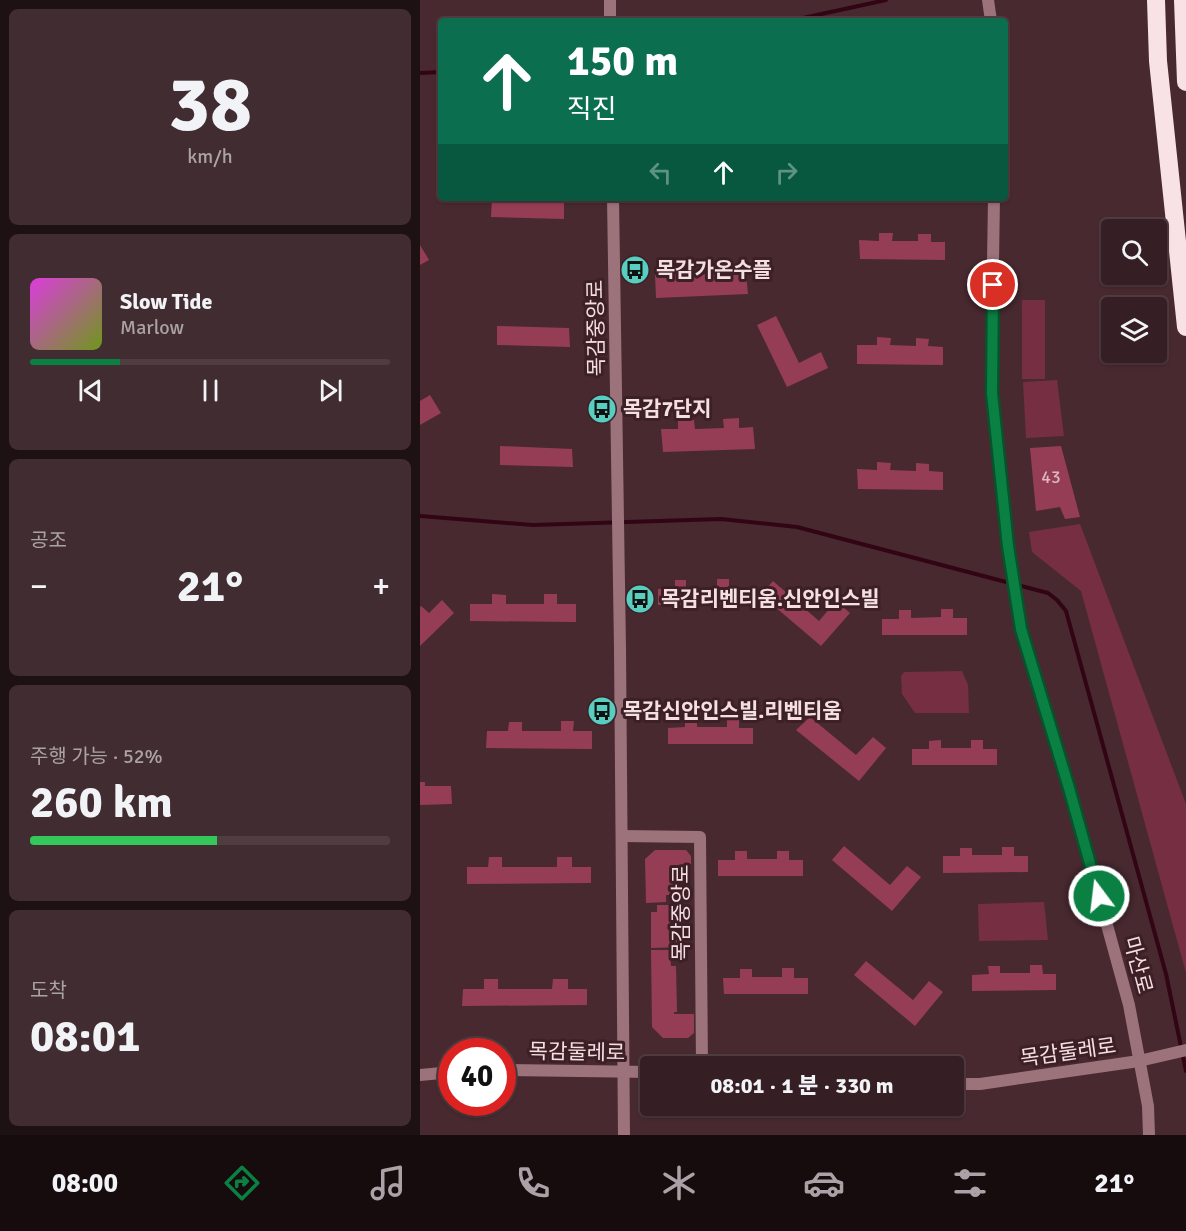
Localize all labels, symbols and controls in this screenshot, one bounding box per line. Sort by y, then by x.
text: 150 m [567,36,678,87]
icon: ahead [468,42,546,120]
text: 38 [168,57,252,153]
text: 직진 [567,93,617,126]
text: km/h [187,144,233,169]
icon: left [644,156,677,189]
icon: ahead [707,156,740,189]
icon: right [770,156,803,189]
map controls [1101,219,1167,363]
button: search [1101,219,1167,285]
bus stop icon: 목감가온수플 [619,254,651,286]
place label: 목감가온수플 [656,257,772,283]
pin [967,259,1018,310]
icon: arrive [976,268,1009,301]
street label: 목감중앙로 [582,279,610,377]
text: Slow Tide [120,288,212,315]
button: layers [1101,297,1167,363]
text: Marlow [120,315,184,340]
icon: previous [74,374,107,407]
icon: pause [194,374,227,407]
icon: next [314,374,347,407]
bus stop icon: 목감7단지 [586,393,618,425]
place label: 목감7단지 [623,396,712,422]
house number: 43 [1041,466,1061,488]
text: 공조 [30,528,67,553]
text: 21° [177,559,243,614]
text: − [30,566,48,607]
text: + [372,566,390,607]
bus stop icon: 목감리벤티움.신안인스빌 [624,583,656,615]
place label: 목감리벤티움.신안인스빌 [661,586,880,612]
bus stop icon: 목감신안인스빌.리벤티움 [586,695,618,727]
place label: 목감신안인스빌.리벤티움 [623,698,842,724]
text: 주행 가능 · 52% [30,744,163,769]
text: 260 km [30,775,173,830]
position arrow [1067,864,1131,928]
street label: 목감중앙로 [668,865,694,961]
street label: 마산로 [1118,934,1158,996]
text: 도착 [30,978,67,1003]
text: 08:01 [30,1009,140,1064]
street label: 목감둘레로 [1018,1032,1118,1072]
speed limit sign: 40 [438,1038,516,1116]
street label: 목감둘레로 [528,1038,626,1066]
text: 08:01 · 1 분 · 330 m [710,1072,894,1099]
icon: directions [221,1162,263,1204]
icon: music [367,1162,409,1204]
icon: phone [512,1162,554,1204]
icon: climate [658,1162,700,1204]
icon: car [803,1162,845,1204]
icon: filters [949,1162,991,1204]
text: 08:00 [52,1167,118,1200]
text: 21° [1094,1167,1134,1200]

